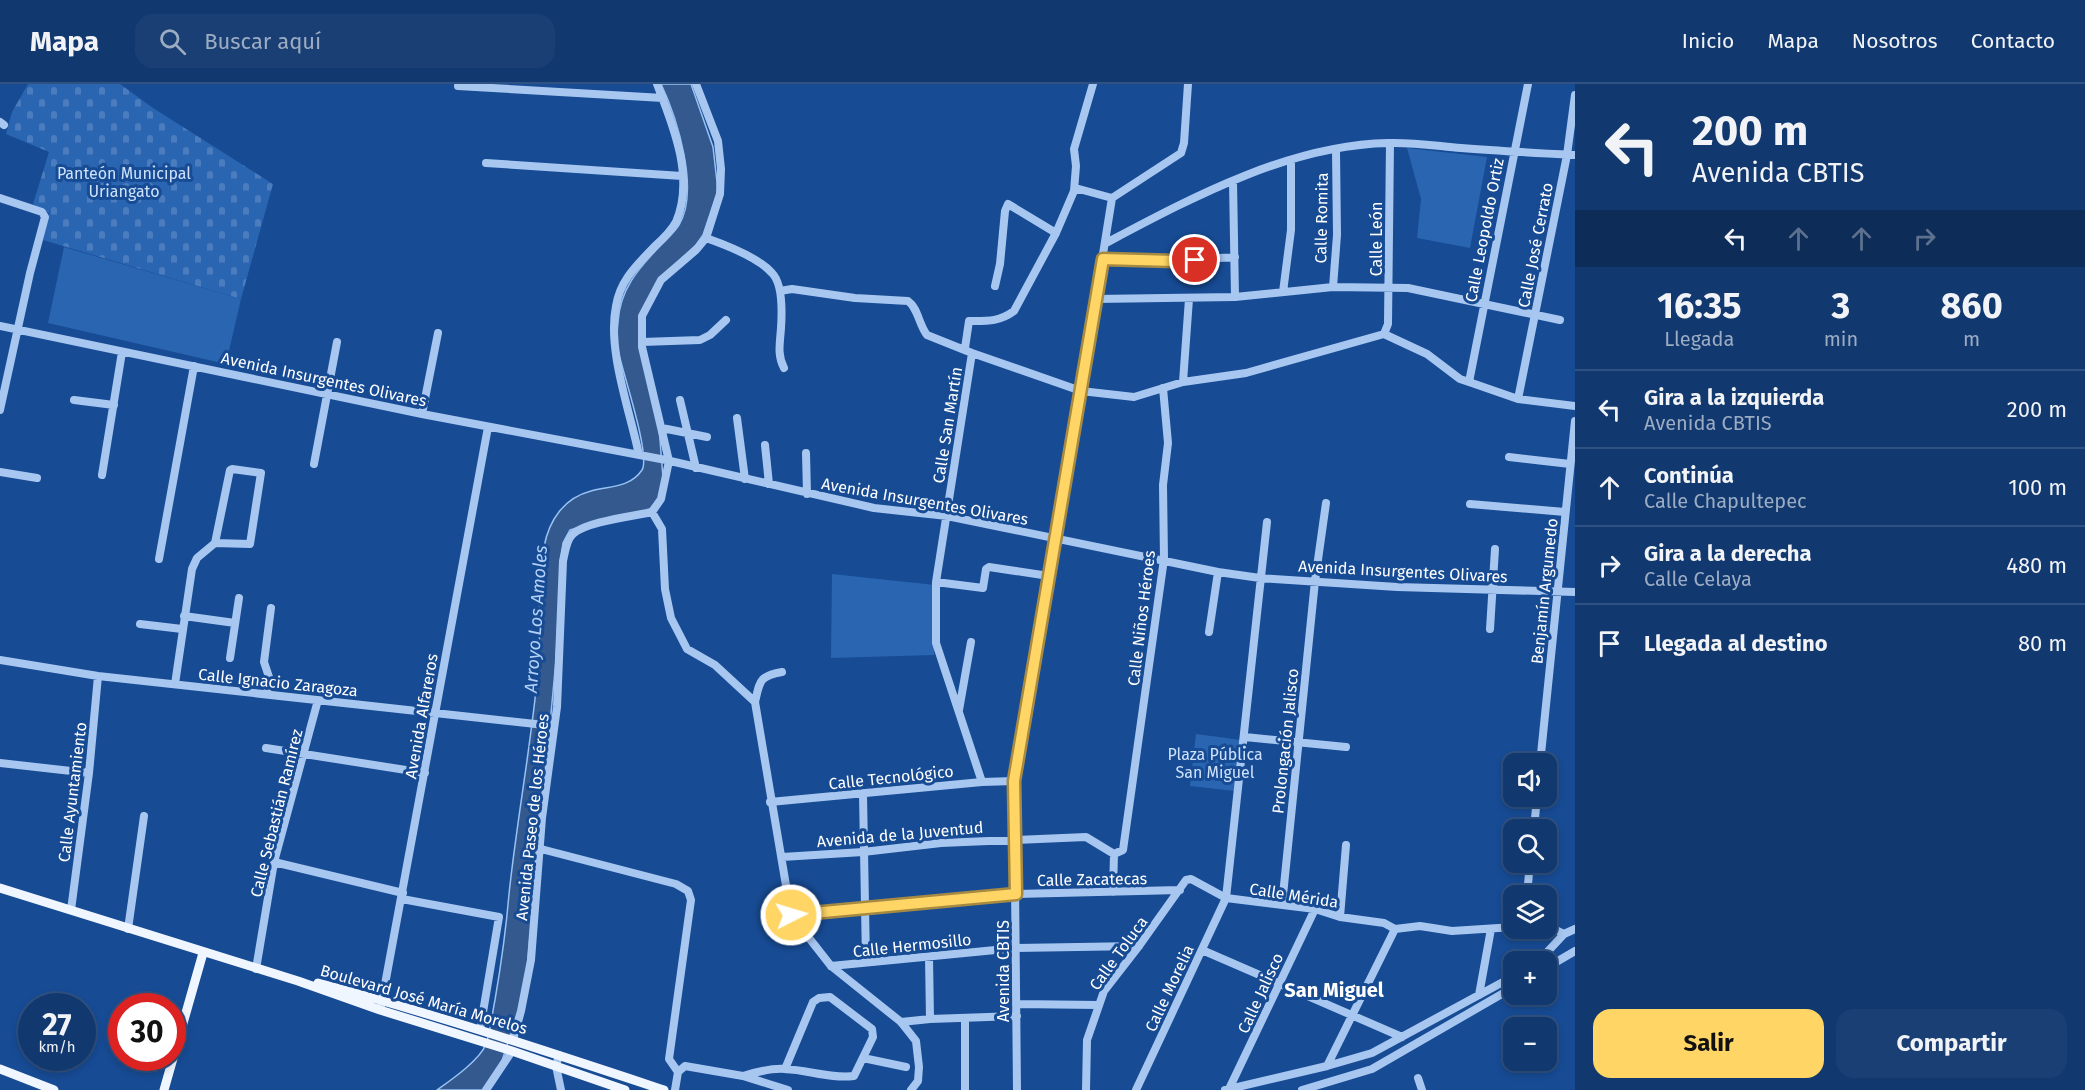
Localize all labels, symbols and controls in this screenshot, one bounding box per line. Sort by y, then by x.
search box [135,14,555,68]
text: Mapa [30,25,99,58]
icon: search [156,25,189,58]
text: Buscar aquí [204,28,321,55]
text: Inicio [1682,28,1734,54]
text: Mapa [1767,28,1819,54]
text: Nosotros [1852,28,1938,54]
text: Contacto [1971,28,2055,54]
text: 200 m [1692,106,1808,156]
icon: left [1593,108,1671,186]
street label: Calle Leopoldo Ortiz [1461,156,1508,304]
text: Avenida CBTIS [1692,157,1864,189]
park label: Panteón Municipal Uriangato [57,164,191,201]
street label: Calle Romita [1311,172,1332,264]
street label: Calle José Cerrato [1514,181,1557,309]
street label: Calle León [1367,202,1386,276]
icon: left [1719,222,1752,255]
icon: ahead [1782,222,1815,255]
icon: ahead [1845,222,1878,255]
icon: right [1908,222,1941,255]
pin [1169,234,1220,285]
icon: arrive [1178,243,1211,276]
text: 16:35 [1657,284,1741,328]
text: 3 [1832,284,1850,328]
text: 860 [1940,284,2003,328]
text: Llegada [1664,327,1734,351]
text: min [1824,327,1858,351]
text: m [1963,327,1980,351]
street label: Avenida Insurgentes Olivares [219,348,428,411]
street label: Calle San Martín [929,365,966,485]
text: Gira a la izquierda [1644,384,1824,411]
icon: left [1593,393,1626,426]
text: 200 m [2007,396,2067,423]
text: Avenida CBTIS [1644,411,1772,435]
text: Continúa [1644,462,1734,489]
icon: ahead [1593,471,1626,504]
street label: Avenida Insurgentes Olivares [820,474,1030,529]
text: 100 m [2008,474,2067,501]
text: Calle Chapultepec [1644,489,1807,513]
street label: Benjamín Argumedo [1527,517,1562,665]
text: Gira a la derecha [1644,540,1812,567]
water label: Arroyo Los Amoles [520,545,552,694]
street label: Calle Niños Héroes [1124,549,1159,687]
icon: right [1593,549,1626,582]
text: 480 m [2006,552,2067,579]
street label: Avenida Insurgentes Olivares [1298,557,1508,586]
text: Calle Celaya [1644,567,1752,591]
icon: arrive [1593,627,1626,660]
text: Llegada al destino [1644,630,1828,657]
text: 80 m [2018,630,2067,657]
street label: Avenida Alfareros [401,652,442,780]
street label: Calle Ignacio Zaragoza [197,665,359,700]
street label: Prolongación Jalisco [1268,667,1303,815]
street label: Avenida Paseo de los Héroes [512,713,553,921]
street label: Calle Ayuntamiento [54,721,91,863]
street label: Calle Sebastián Ramírez [246,727,307,899]
park label: Plaza Pública San Miguel [1167,745,1263,782]
map controls [1503,753,1557,1071]
button: sound [1503,753,1557,807]
street label: Calle Tecnológico [828,761,954,794]
street label: Avenida de la Juventud [816,818,984,851]
button: search [1503,819,1557,873]
street label: Calle Zacatecas [1037,869,1147,890]
street label: Calle Mérida [1248,879,1340,912]
position arrow [759,883,823,947]
button: layers [1503,885,1557,939]
street label: Calle Toluca [1085,913,1152,994]
street label: Avenida CBTIS [994,920,1013,1022]
street label: Calle Hermosillo [852,930,972,961]
street label: Calle Morelia [1141,942,1198,1035]
street label: Calle Jalisco [1234,950,1287,1036]
button: + [1503,951,1557,1005]
street label: Boulevard José María Morelos [318,961,530,1038]
district label: San Miguel [1284,978,1384,1002]
speed limit sign: 30 [108,993,186,1071]
text: 27 [42,1007,72,1043]
button: Salir [1593,1009,1824,1078]
button: Compartir [1836,1009,2067,1078]
button: − [1503,1017,1557,1071]
text: km/h [38,1038,76,1056]

